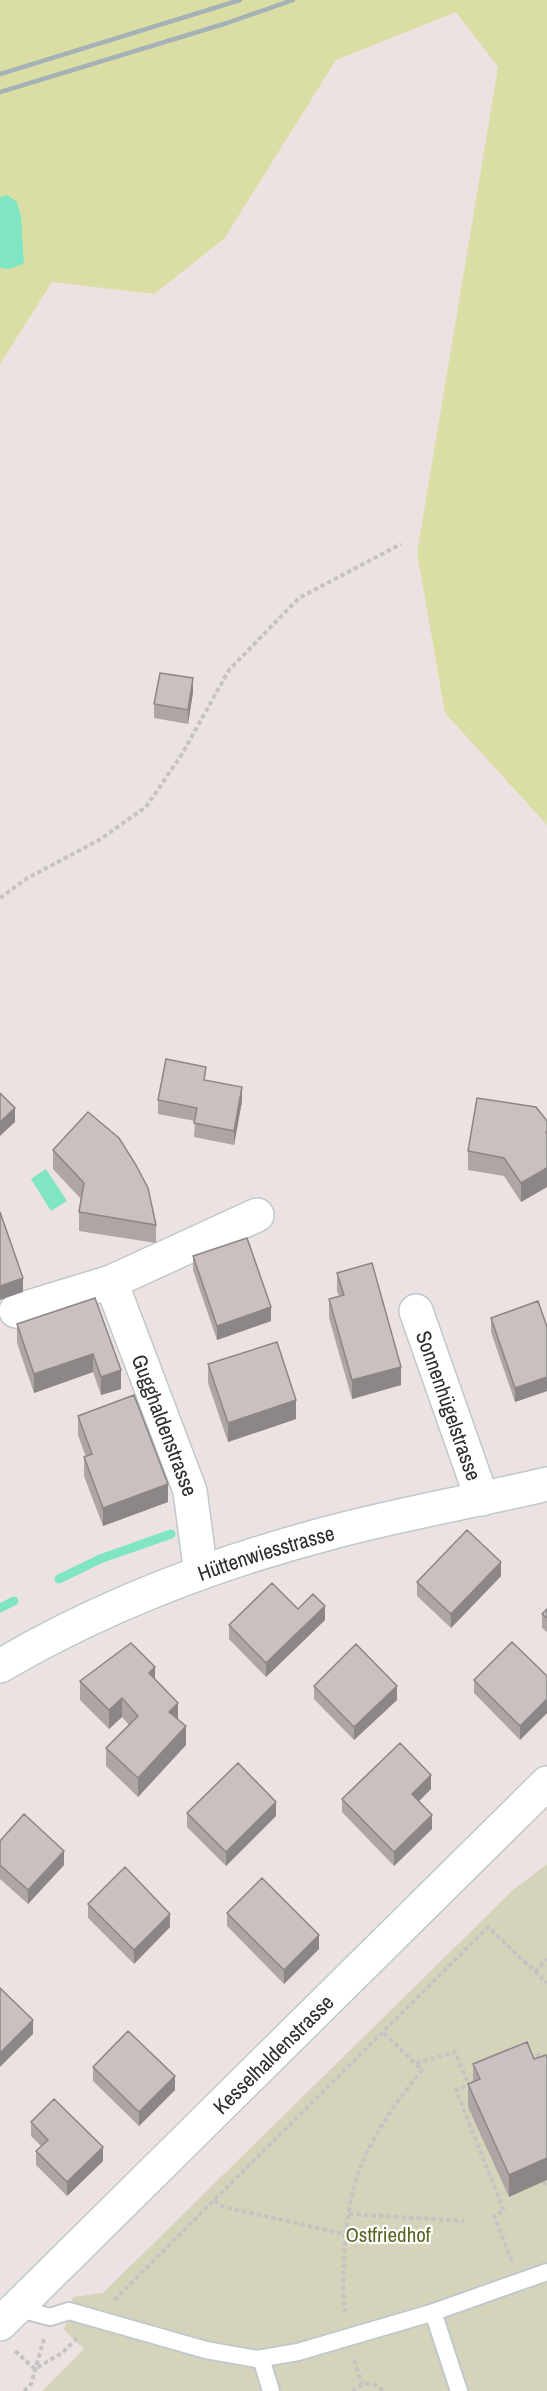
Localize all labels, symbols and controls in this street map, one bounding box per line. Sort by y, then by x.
street label: Sonnenhügelstrasse [409,1326,489,1484]
street label: Gugghaldenstrasse [125,1350,205,1500]
street label: Hüttenwiesstrasse [194,1518,337,1587]
street label: Kesselhaldenstrasse [206,1988,340,2120]
park label: Ostfriedhof [345,2220,431,2249]

